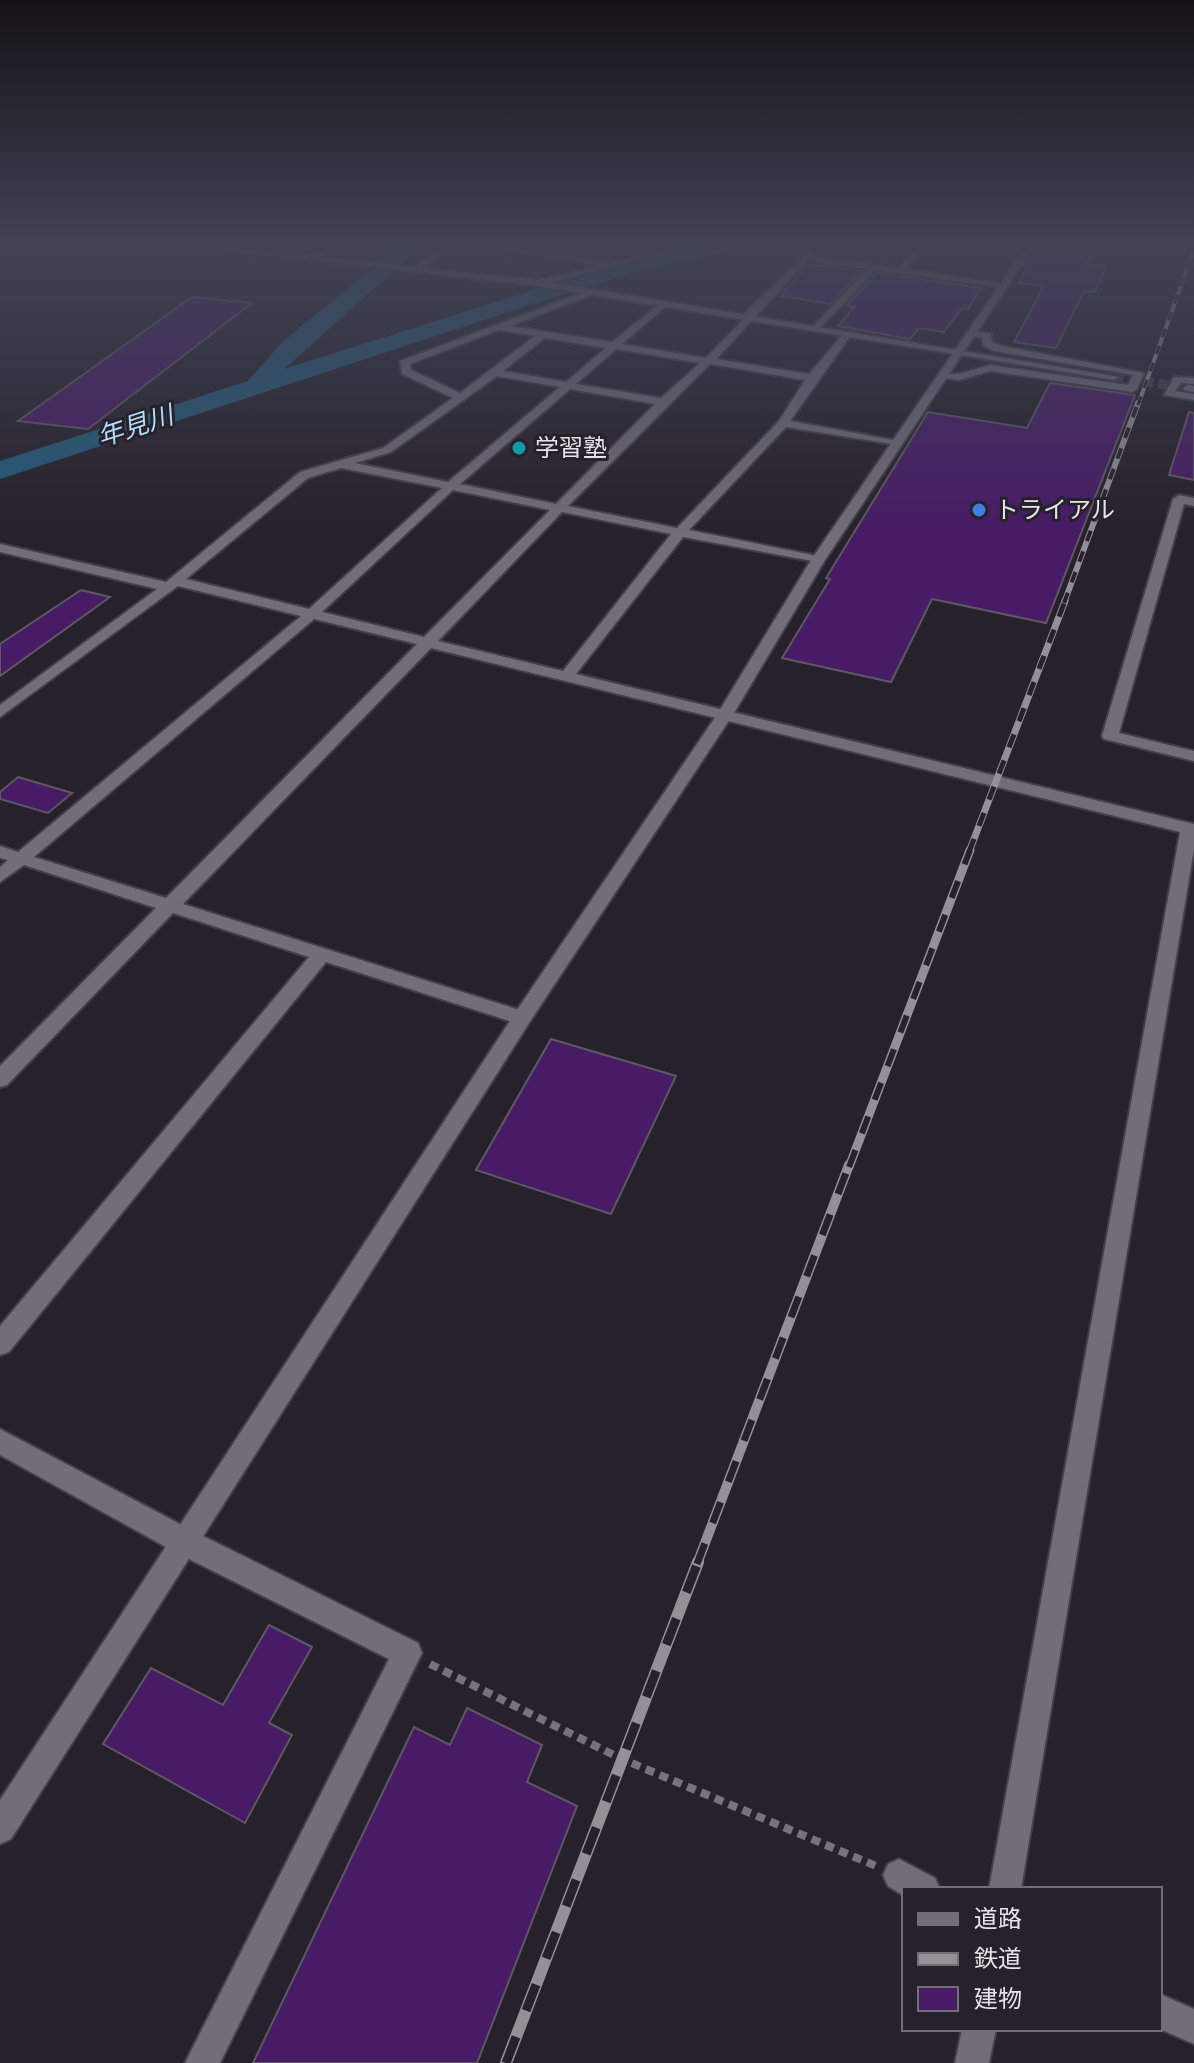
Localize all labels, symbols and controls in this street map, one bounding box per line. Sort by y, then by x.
water label: 年見川 [93,399,179,451]
place label: 学習塾 [535,434,607,461]
marker: 学習塾 [510,439,528,457]
place label: トライアル [995,496,1115,523]
marker: トライアル [970,501,988,519]
legend [902,1887,1162,2031]
text: 道路 [974,1905,1022,1932]
text: 鉄道 [974,1945,1022,1972]
text: 建物 [974,1985,1022,2012]

